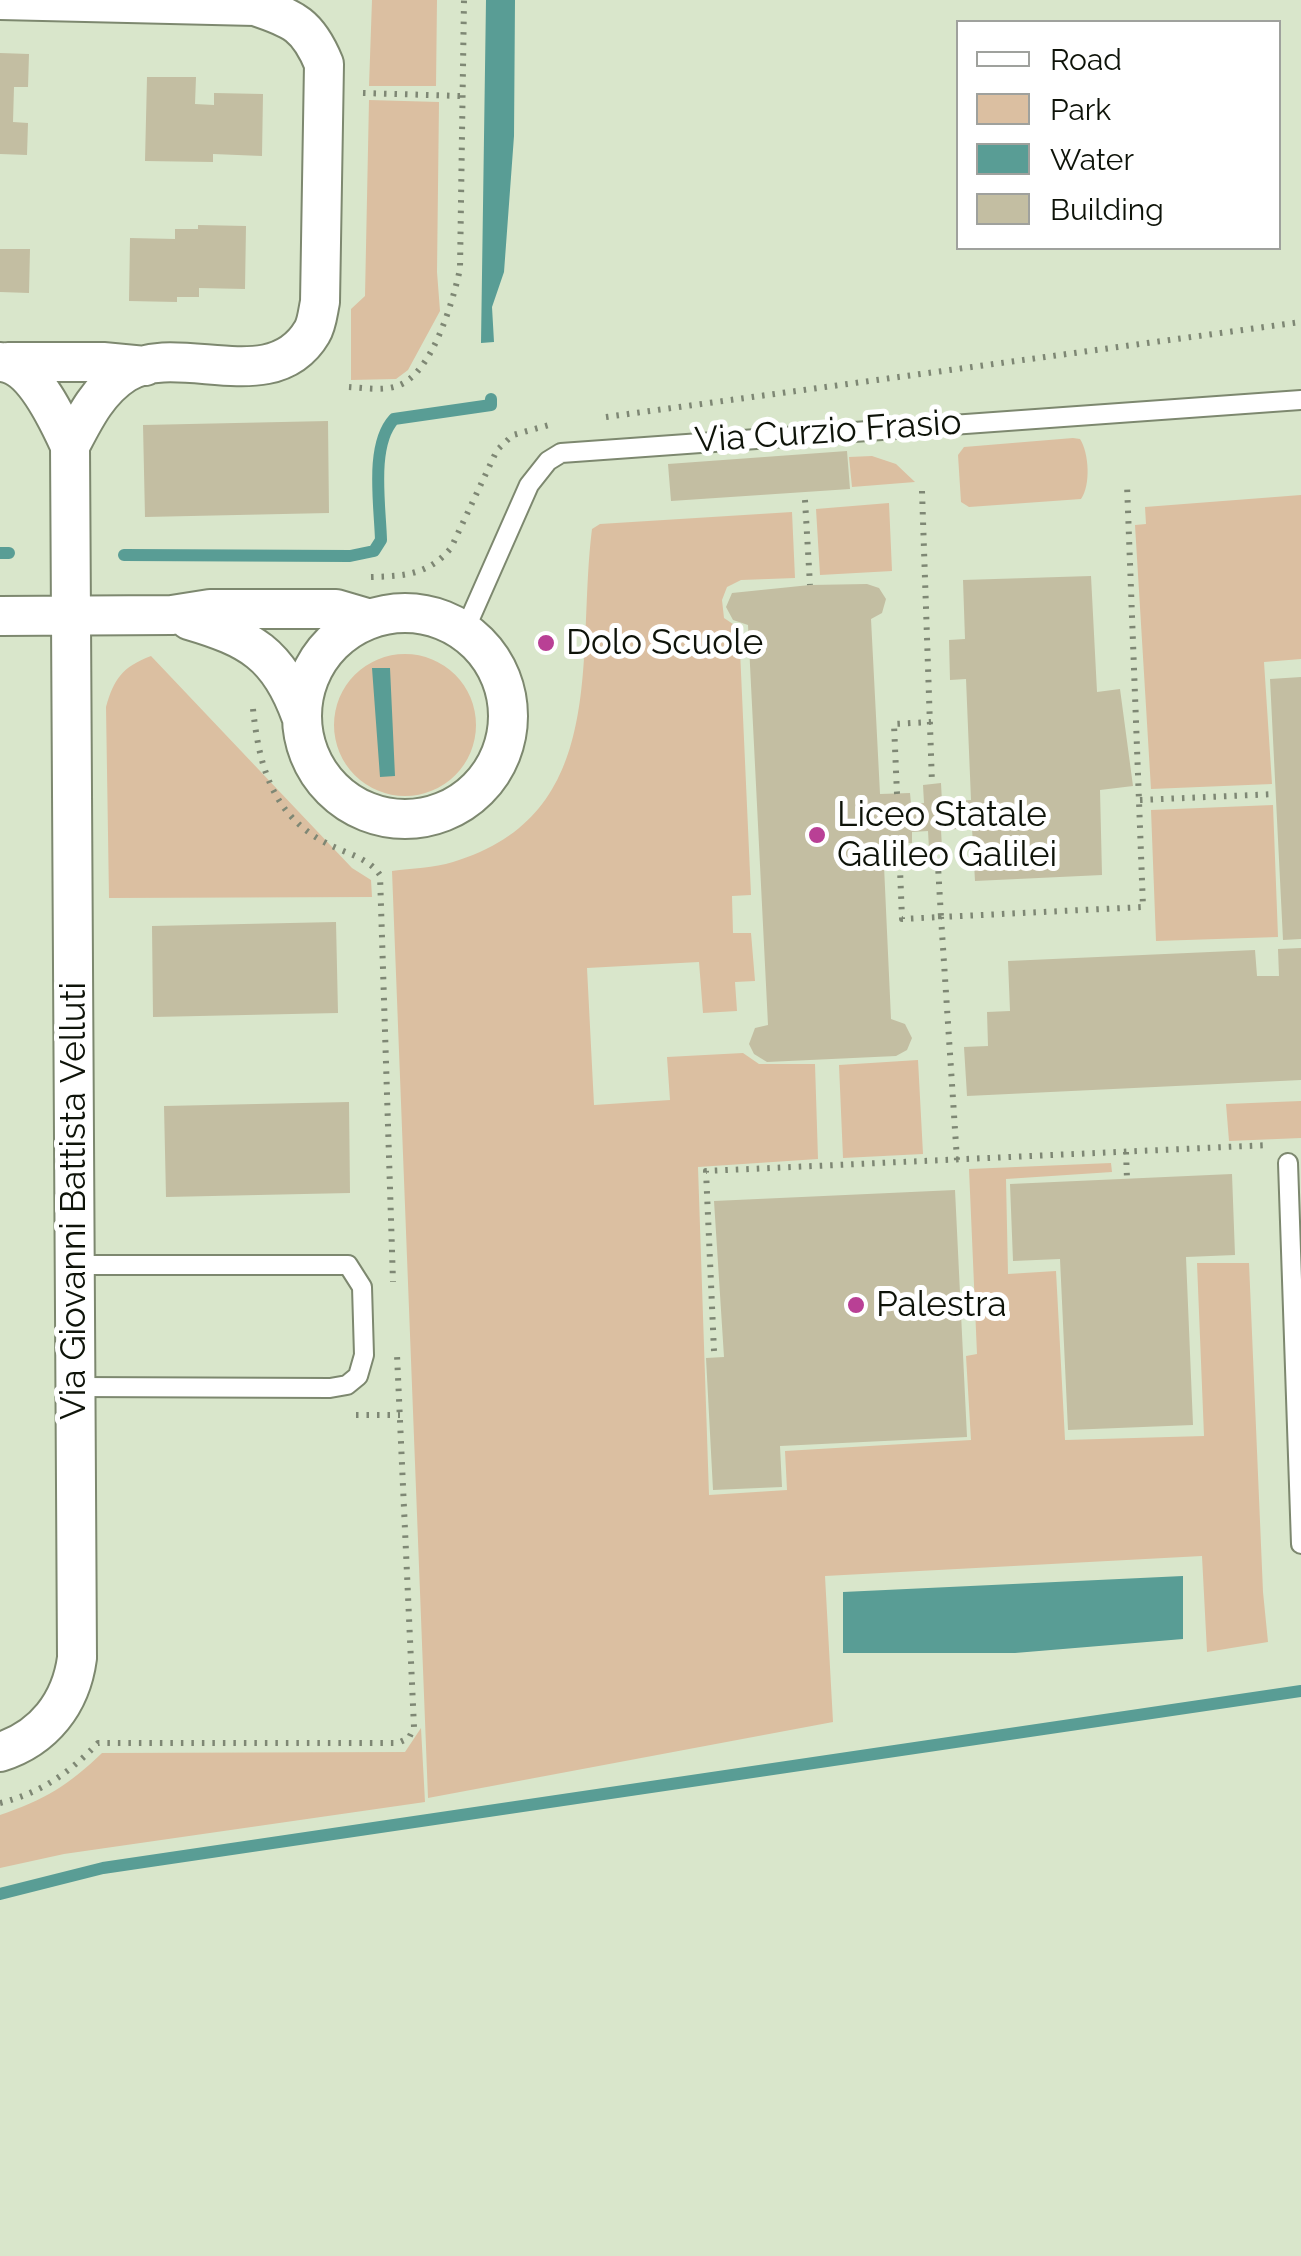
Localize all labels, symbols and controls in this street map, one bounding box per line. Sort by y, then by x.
legend [956,20,1281,250]
text: Road [1050,42,1122,77]
text: Park [1050,92,1111,127]
text: Water [1050,142,1134,177]
text: Building [1050,192,1164,227]
street label: Via Curzio Frasio [693,402,963,462]
place label: Dolo Scuole [566,622,763,664]
marker: Dolo Scuole [535,632,557,654]
place label: Liceo Statale Galileo Galilei [837,794,1057,876]
marker: Liceo Statale Galileo Galilei [806,824,828,846]
street label: Via Giovanni Battista Velluti [53,982,95,1420]
place label: Palestra [876,1284,1007,1326]
marker: Palestra [845,1294,867,1316]

